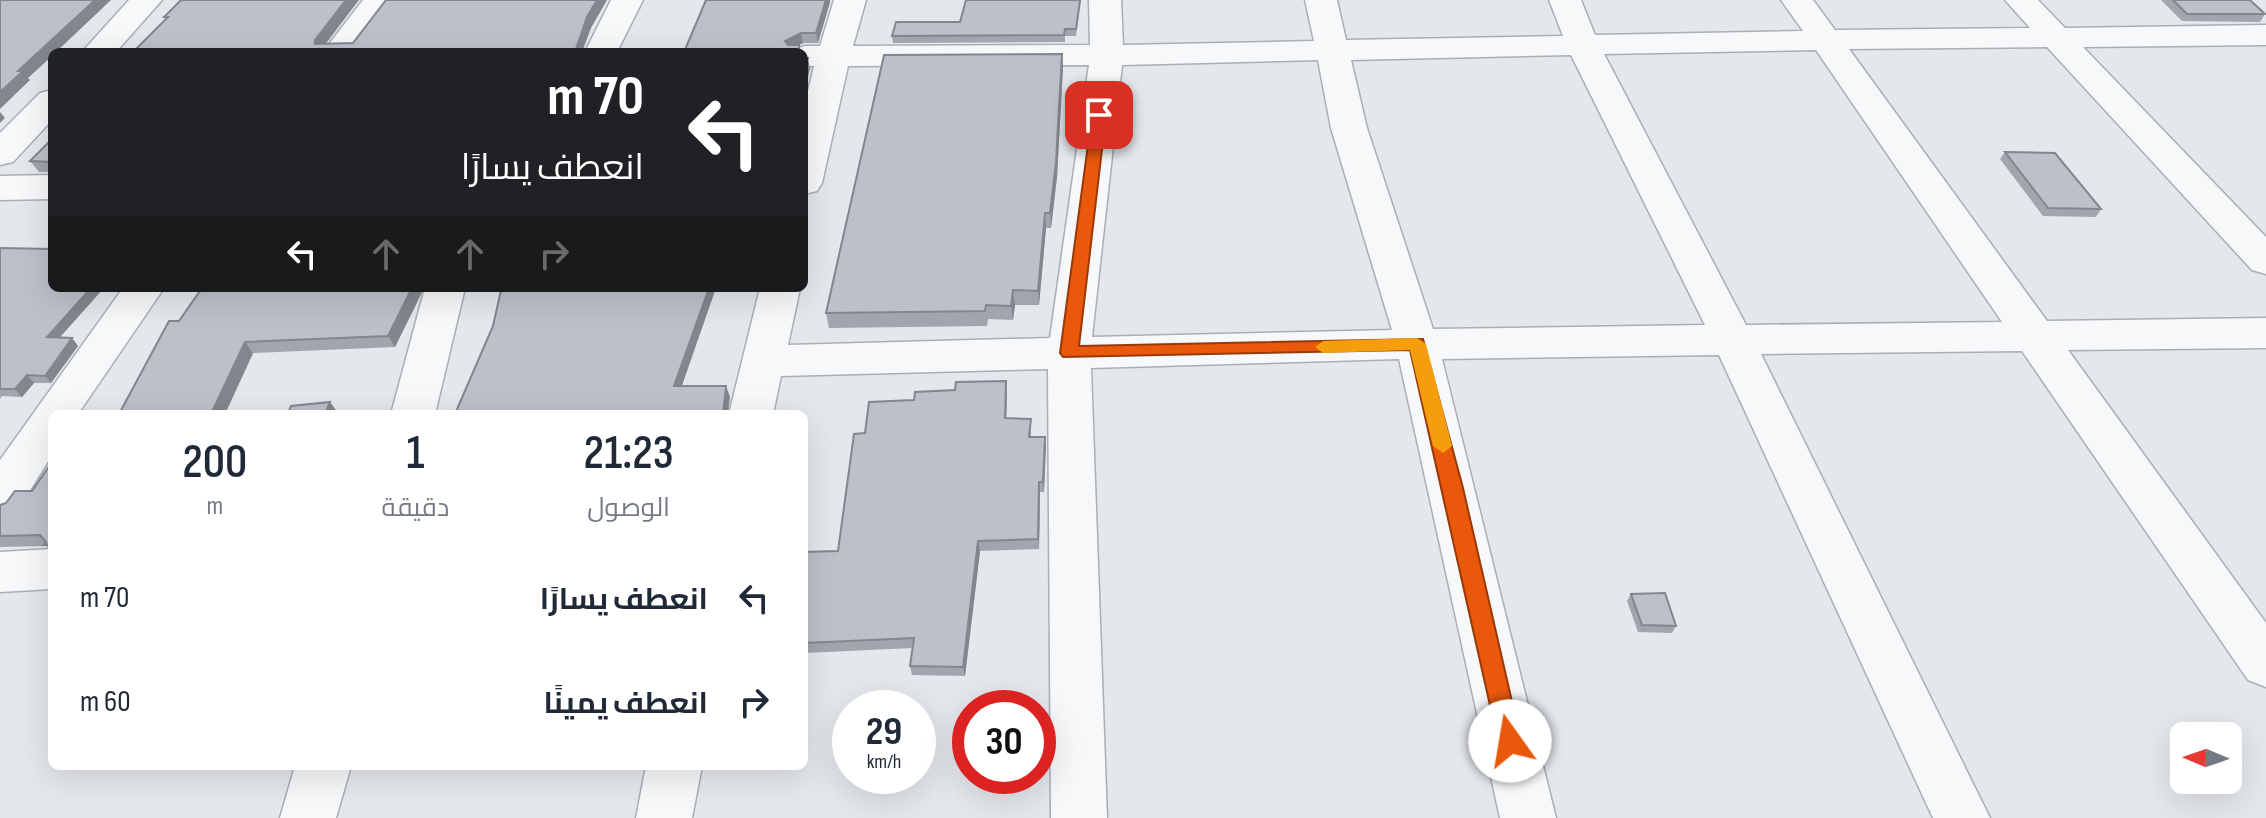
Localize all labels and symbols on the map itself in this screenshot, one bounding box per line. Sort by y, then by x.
pin [1065,81,1133,149]
speed limit sign: 30 [952,690,1056,794]
position arrow [1468,699,1552,783]
north arrow [2170,722,2242,794]

